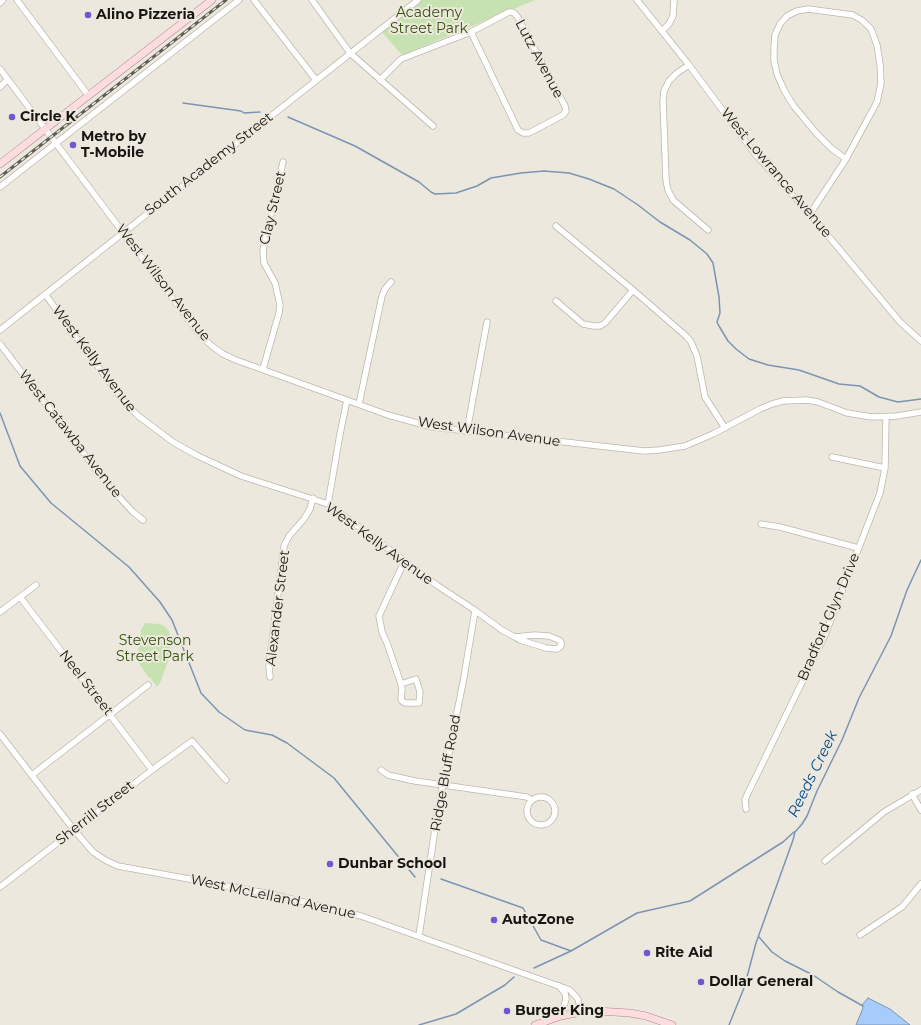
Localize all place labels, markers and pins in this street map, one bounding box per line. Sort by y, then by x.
place label: Alino Pizzeria [96,7,195,23]
marker: Alino Pizzeria [83,10,93,20]
place label: Circle K [20,109,76,125]
marker: Circle K [7,112,17,122]
place label: Metro by T-Mobile [81,129,146,162]
marker: Metro by T-Mobile [68,140,78,150]
place label: Dunbar School [338,856,446,872]
marker: Dunbar School [325,859,335,869]
place label: AutoZone [502,912,574,928]
marker: AutoZone [489,915,499,925]
place label: Rite Aid [655,945,713,961]
marker: Rite Aid [642,948,652,958]
place label: Dollar General [709,974,813,990]
marker: Dollar General [696,977,706,987]
place label: Burger King [515,1003,604,1019]
marker: Burger King [502,1006,512,1016]

